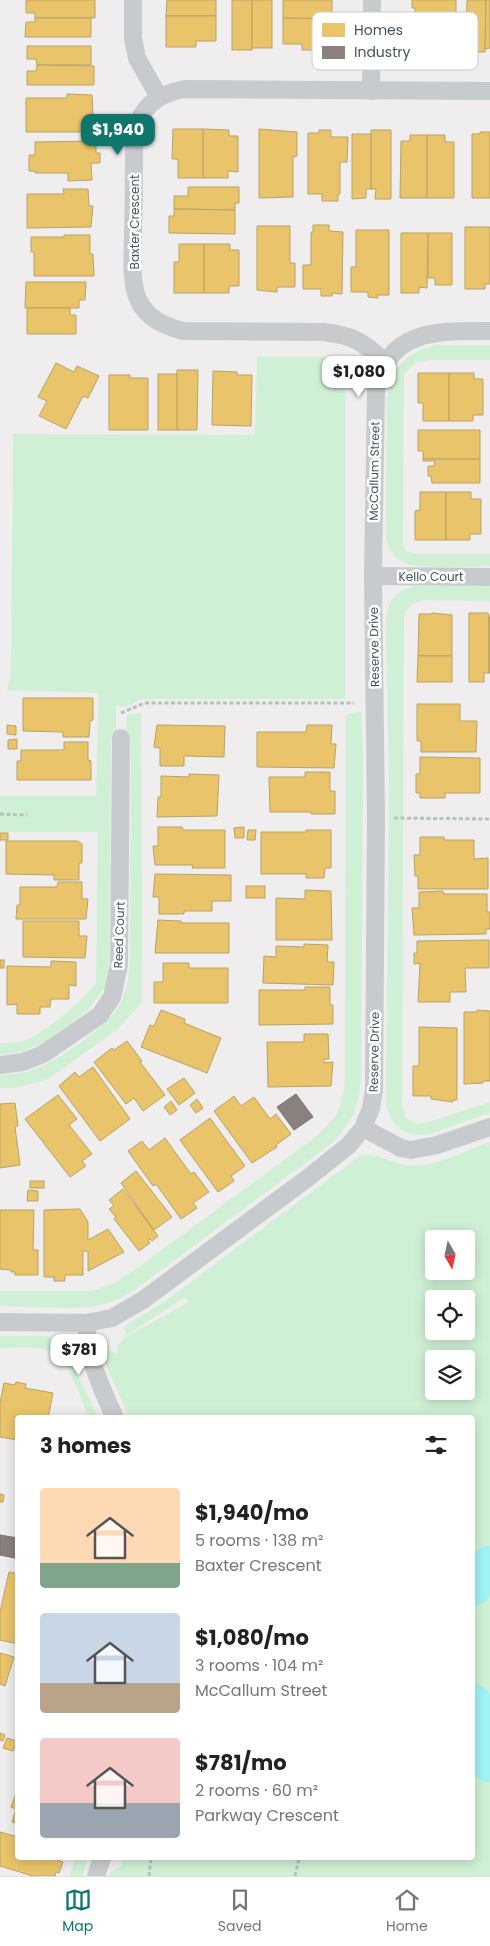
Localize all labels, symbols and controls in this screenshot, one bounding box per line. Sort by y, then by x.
legend [312,12,478,70]
text: Homes [354,20,403,40]
text: Industry [354,42,410,62]
pin: $1,940 [77,114,159,156]
text: $1,940 [92,118,144,141]
street label: Baxter Crescent [126,175,143,269]
pin: $1,080 [318,356,400,398]
text: $1,080 [333,360,385,383]
street label: McCallum Street [365,421,383,521]
street label: Kello Court [399,568,463,585]
street label: Reserve Drive [365,607,383,687]
street label: Reed Court [109,901,129,969]
street label: Reserve Drive [365,1012,383,1092]
north arrow [425,1230,475,1280]
map controls [425,1230,475,1400]
button: locate [425,1290,475,1340]
pin: $781 [49,1334,109,1376]
text: $781 [61,1338,97,1361]
button: layers [425,1350,475,1400]
text: 3 homes [40,1431,132,1460]
icon: filters [422,1431,450,1459]
text: $1,940/mo [195,1498,309,1527]
icon: home [80,1508,140,1568]
text: 5 rooms · 138 m² [195,1529,323,1552]
text: Baxter Crescent [195,1554,322,1577]
text: $1,080/mo [195,1623,309,1652]
icon: home [80,1633,140,1693]
text: 3 rooms · 104 m² [195,1654,323,1677]
text: McCallum Street [195,1679,327,1702]
text: $781/mo [195,1748,287,1777]
icon: home [80,1758,140,1818]
text: 2 rooms · 60 m² [195,1779,318,1802]
text: Parkway Crescent [195,1804,339,1827]
tab: Map [62,1886,93,1937]
tab: Saved [218,1886,261,1937]
tab: Home [386,1886,428,1937]

